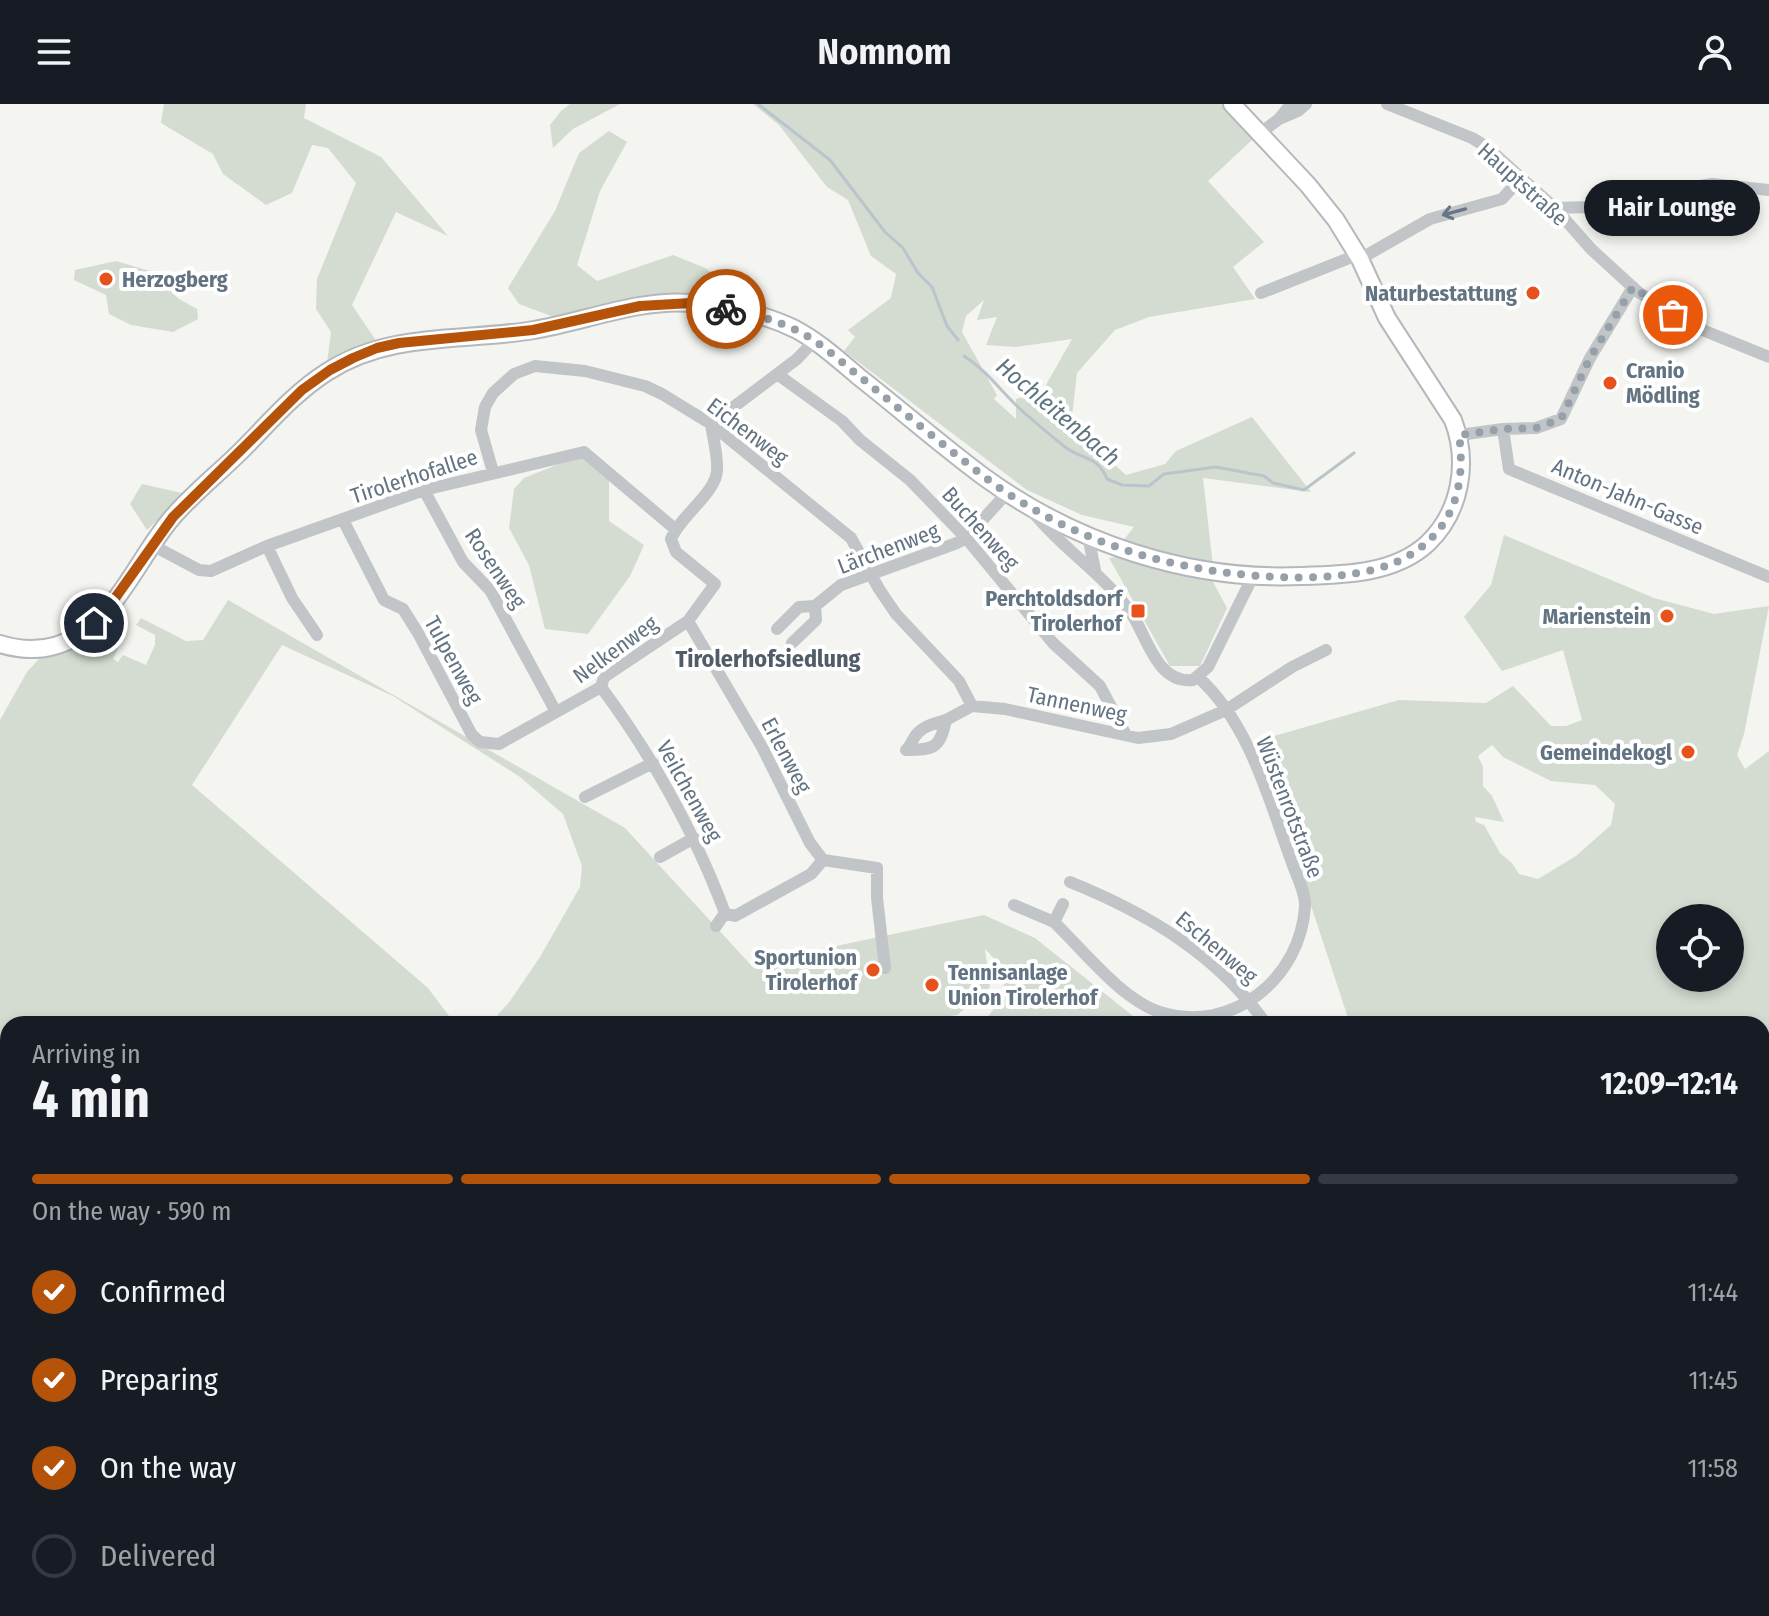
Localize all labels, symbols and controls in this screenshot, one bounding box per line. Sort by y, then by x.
icon: menu [32,30,76,74]
text: Nomnom [818,30,951,74]
icon: person [1693,30,1737,74]
street label: Hauptstraße [1472,137,1573,232]
callout: Hair Lounge [1585,179,1761,235]
text: Hair Lounge [1608,192,1736,223]
one-way arrow [1441,206,1467,221]
place label: Herzogberg [122,266,228,293]
courier [686,269,766,349]
marker: Herzogberg [97,270,115,288]
place label: Naturbestattung [1365,280,1517,307]
pin [1639,281,1707,349]
marker: Naturbestattung [1524,284,1542,302]
icon: bike [704,287,748,331]
icon: bag [1651,293,1695,337]
water label: Hochleitenbach [991,352,1125,472]
place label: Cranio Mödling [1626,357,1700,409]
marker: Cranio Mödling [1601,374,1619,392]
street label: Eichenweg [702,392,794,471]
street label: Tirolerhofallee [347,443,481,510]
street label: Anton-Jahn-Gasse [1548,452,1708,541]
street label: Buchenweg [936,481,1025,576]
street label: Lärchenweg [834,517,943,580]
street label: Rosenweg [459,523,533,614]
place label: Perchtoldsdorf Tirolerhof [985,585,1124,637]
pin [60,589,128,657]
icon: home [72,601,116,645]
marker: Perchtoldsdorf Tirolerhof [1129,602,1147,620]
place label: Marienstein [1542,603,1651,630]
marker: Marienstein [1658,607,1676,625]
street label: Nelkenweg [568,609,663,689]
street label: Tulpenweg [418,612,489,710]
district label: Tirolerhofsiedlung [676,645,861,673]
street label: Tannenweg [1025,681,1130,728]
street label: Erlenweg [755,713,818,798]
street label: Wüstenrotstraße [1250,733,1329,882]
street label: Veilchenweg [651,736,729,847]
place label: Gemeindekogl [1540,739,1673,766]
marker: Gemeindekogl [1679,743,1697,761]
map controls [1656,904,1744,992]
button: locate [1656,904,1744,992]
street label: Eschenweg [1170,905,1264,990]
place label: Sportunion Tirolerhof [754,944,859,996]
place label: Tennisanlage Union Tirolerhof [948,959,1099,1011]
marker: Sportunion Tirolerhof [864,961,882,979]
marker: Tennisanlage Union Tirolerhof [923,976,941,994]
text: Arriving in [32,1039,141,1070]
text: 12:09–12:14 [1600,1066,1738,1102]
text: 4 min [32,1068,150,1131]
text: On the way · 590 m [32,1196,232,1227]
icon: check [32,1270,76,1314]
text: Confirmed [100,1274,226,1310]
text: 11:44 [1688,1277,1738,1308]
icon: check [32,1358,76,1402]
text: Preparing [100,1362,218,1398]
text: 11:45 [1688,1365,1738,1396]
icon: check [32,1446,76,1490]
text: On the way [100,1450,236,1486]
text: 11:58 [1688,1453,1738,1484]
text: Delivered [100,1538,216,1574]

